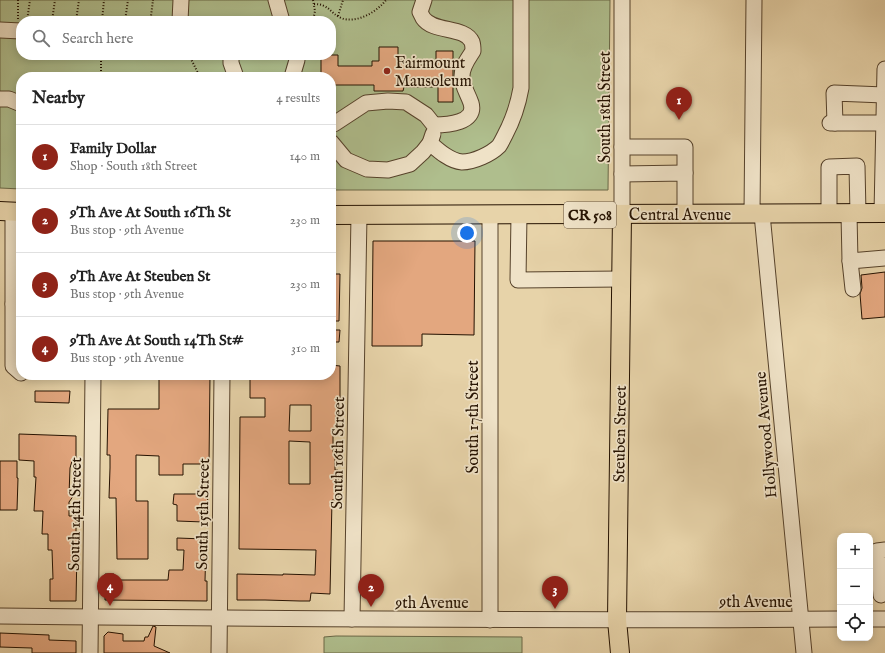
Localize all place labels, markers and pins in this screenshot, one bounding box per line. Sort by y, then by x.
place label: Fairmount Mausoleum [395,54,472,92]
marker: Fairmount Mausoleum [382,66,392,76]
pin: 1 [666,87,692,120]
pin: 4 [97,573,123,606]
pin: 2 [358,574,384,607]
pin: 3 [542,576,568,609]

